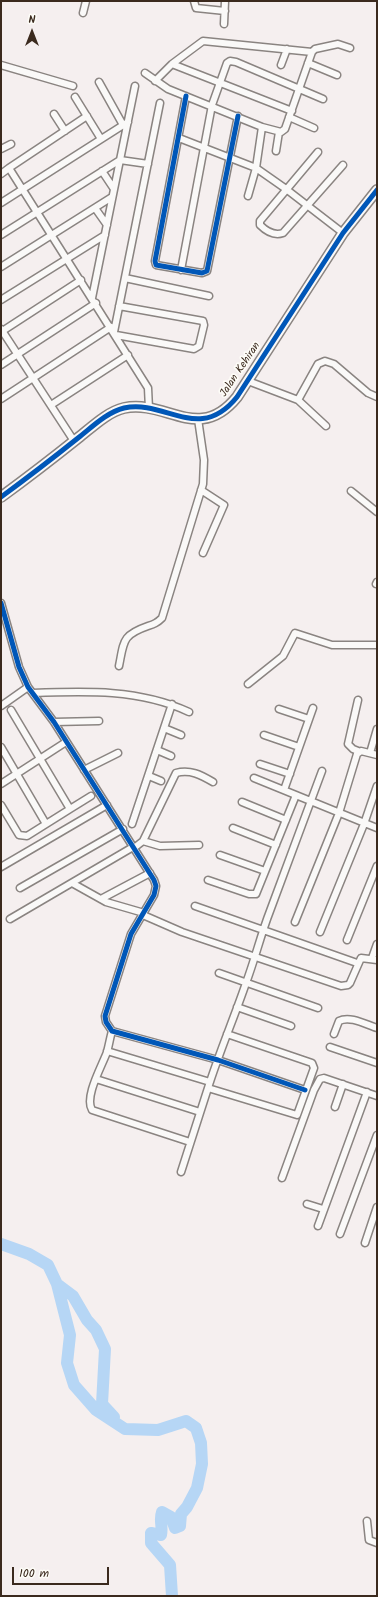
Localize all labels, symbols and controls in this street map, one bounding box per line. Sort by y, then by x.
text: N [29,11,35,29]
north arrow [12,12,52,52]
street label: Jalan Kehiran [218,340,264,400]
scale bar [14,1559,111,1585]
text: 100 m [19,1564,49,1583]

